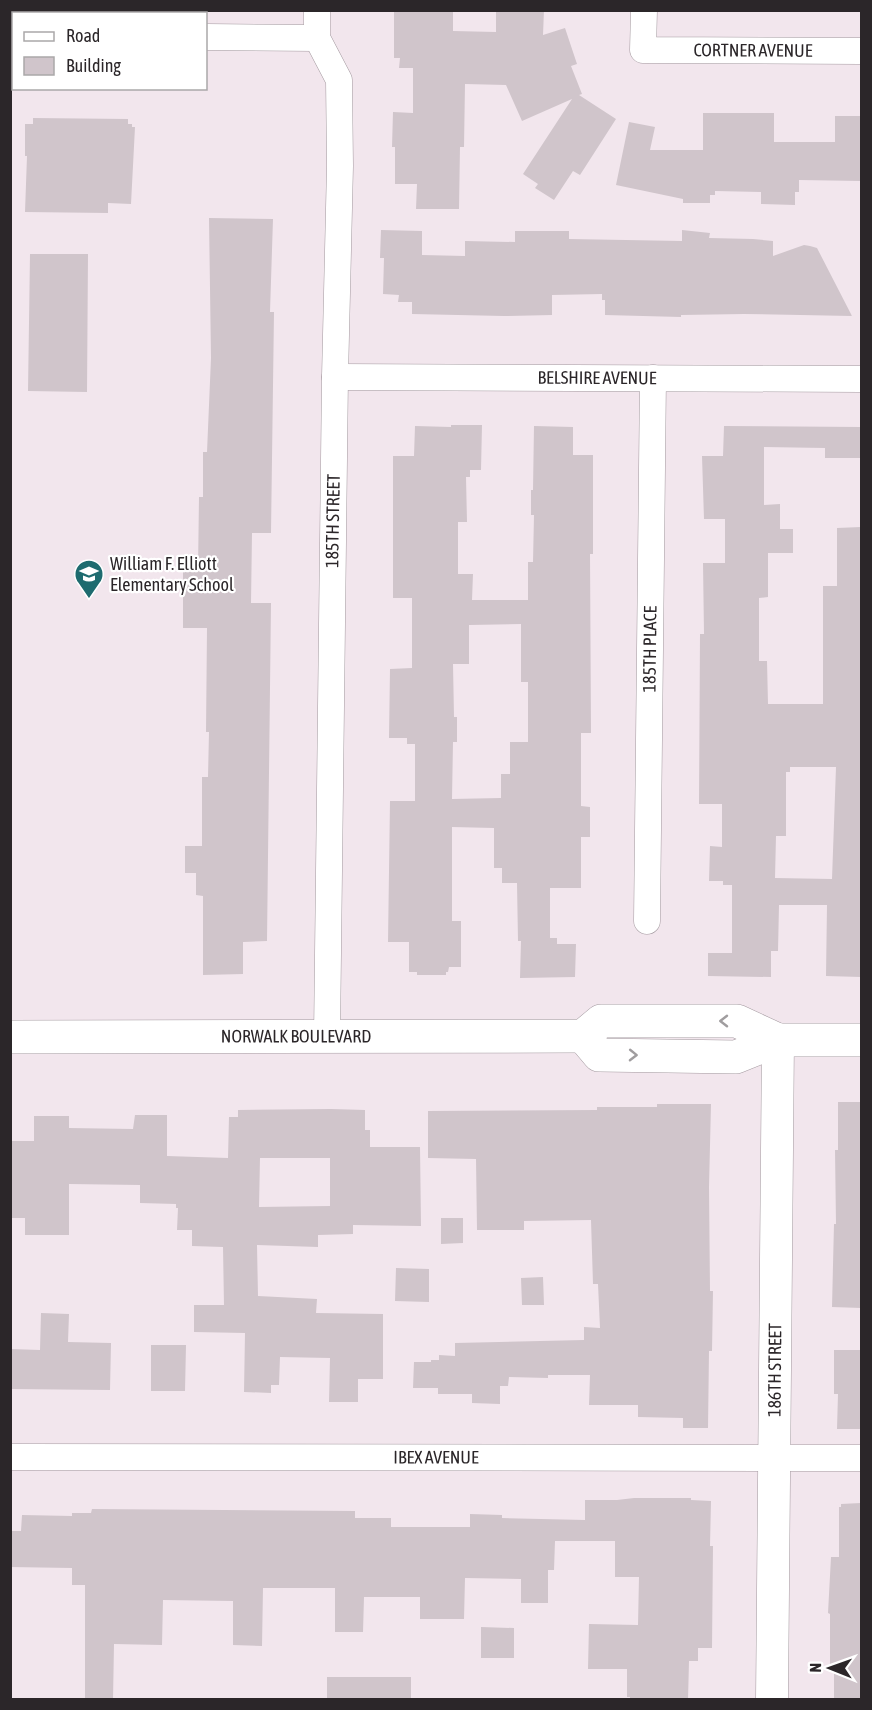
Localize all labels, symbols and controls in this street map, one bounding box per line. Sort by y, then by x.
legend [12,12,207,90]
text: Road [66,25,100,46]
street label: CORTNER AVENUE [694,39,813,61]
text: Building [66,55,121,76]
street label: BELSHIRE AVENUE [538,367,657,388]
street label: 185TH STREET [321,474,344,568]
place label: William F. Elliott Elementary School [110,553,234,595]
school or university icon: William F. Elliott Elementary School [73,558,105,600]
street label: 185TH PLACE [639,605,660,692]
one-way arrow [720,1015,729,1027]
street label: NORWALK BOULEVARD [221,1025,371,1047]
one-way arrow [628,1049,637,1062]
street label: 186TH STREET [764,1323,785,1417]
street label: IBEX AVENUE [393,1446,479,1468]
north arrow [800,1638,860,1698]
text: N [806,1663,824,1673]

